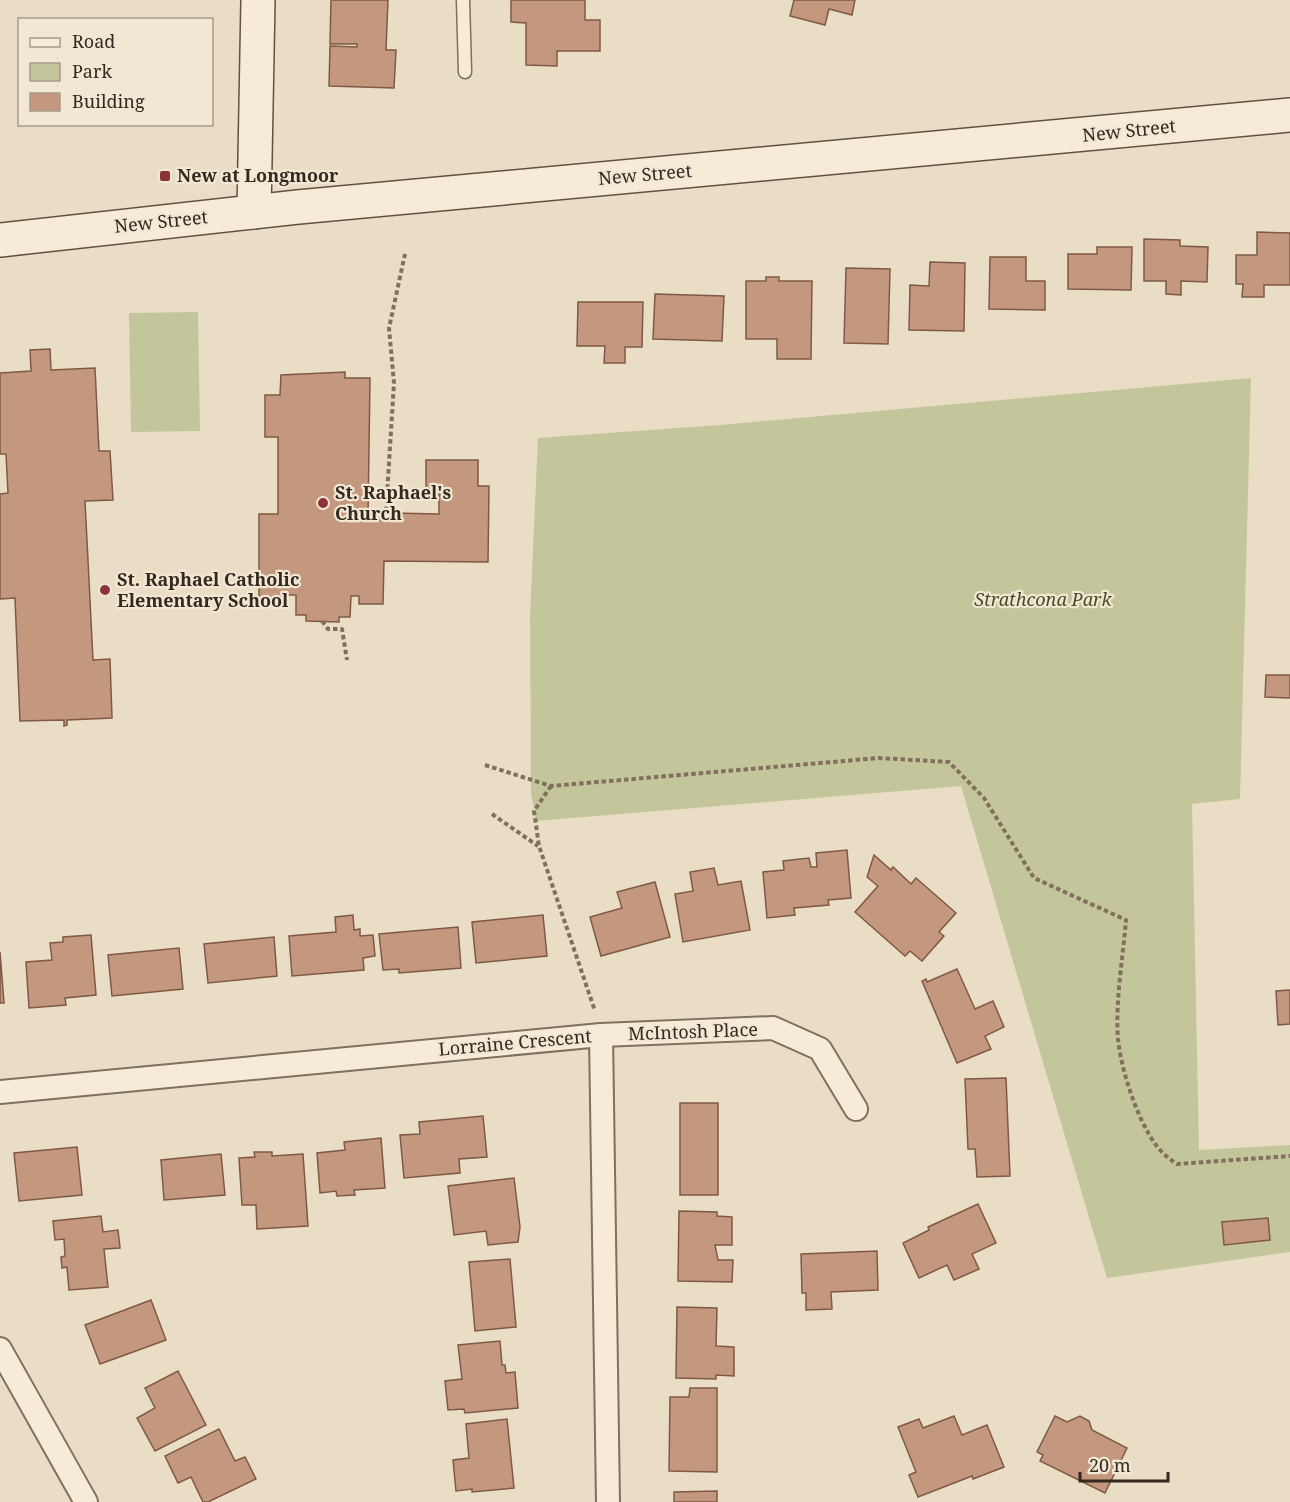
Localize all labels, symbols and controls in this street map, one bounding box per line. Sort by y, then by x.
legend [18,18,213,126]
text: Road [72,29,115,53]
text: Park [72,59,112,83]
text: Building [72,89,145,113]
street label: New Street [1081,113,1177,147]
street label: New Street [597,158,693,190]
place label: New at Longmoor [177,163,339,187]
marker: New at Longmoor [158,169,172,183]
street label: New Street [113,204,209,238]
place label: St. Raphael's Church [335,480,452,525]
marker: St. Raphael's Church [316,496,330,510]
place label: St. Raphael Catholic Elementary School [117,567,299,612]
marker: St. Raphael Catholic Elementary School [98,583,112,597]
park label: Strathcona Park [974,587,1113,611]
street label: McIntosh Place [628,1017,758,1045]
street label: Lorraine Crescent [437,1023,593,1061]
scale bar [1080,1445,1168,1483]
text: 20 m [1089,1453,1131,1477]

